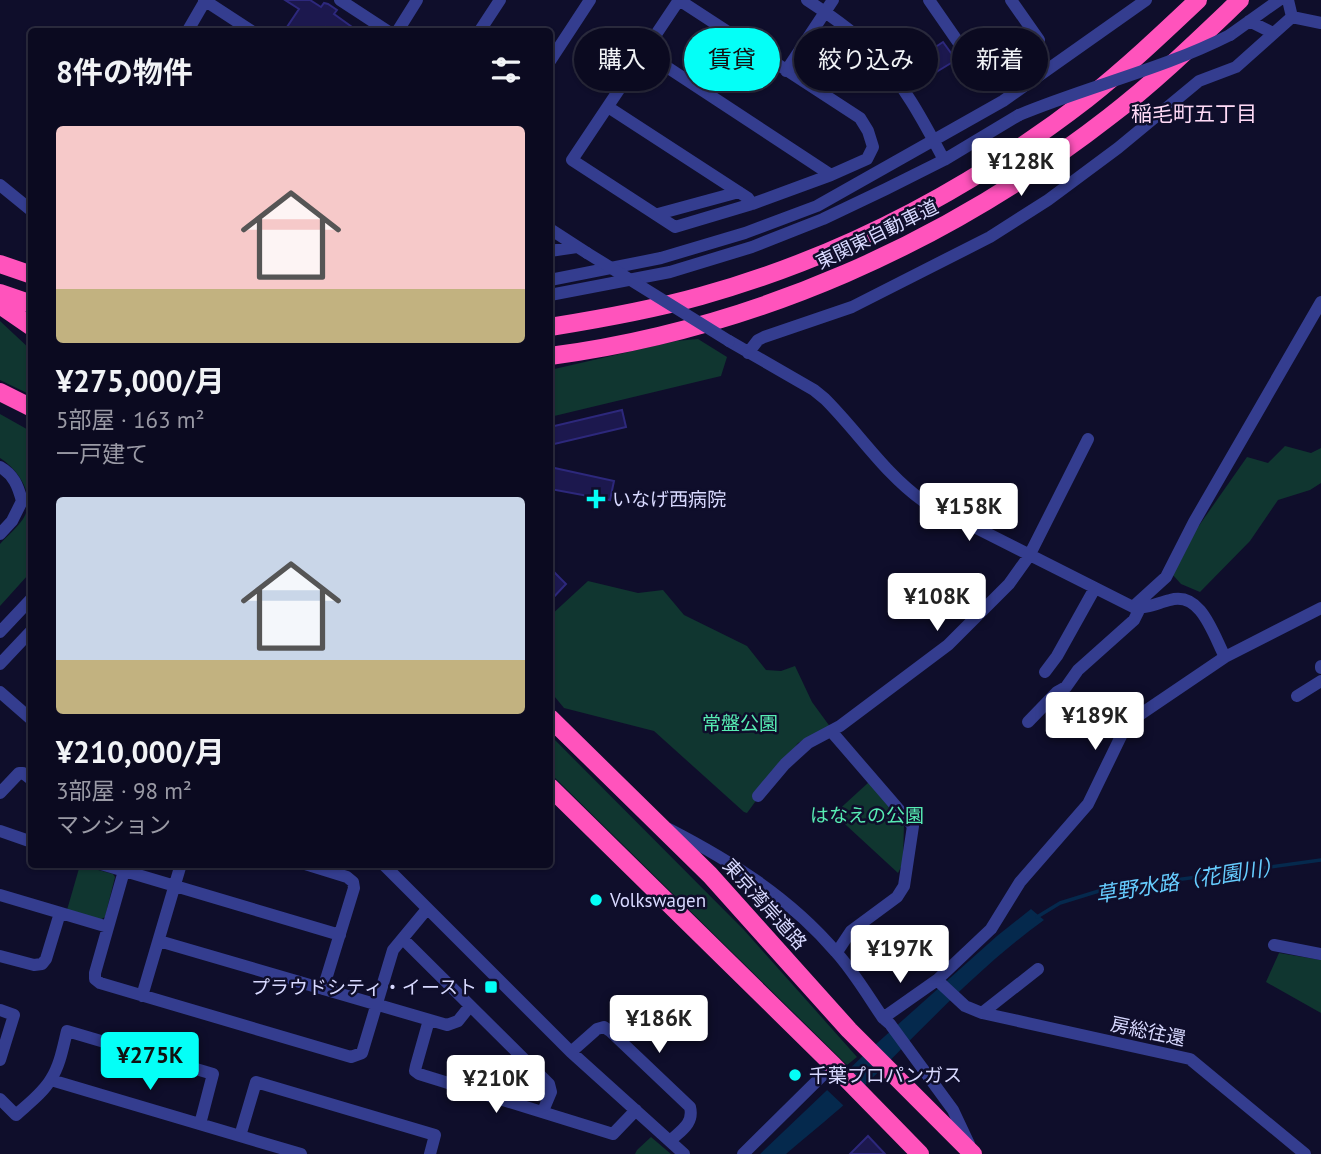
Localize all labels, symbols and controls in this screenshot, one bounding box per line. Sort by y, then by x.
chip: 購入 [574,28,670,91]
chip: 賃貸 [684,28,780,91]
chip: 絞り込み [794,28,938,91]
chip: 新着 [952,28,1048,91]
icon: filters [487,51,525,89]
text: 8件の物件 [56,52,193,91]
district label: 稲毛町五丁目 [1131,100,1257,127]
pin: ¥128K [972,138,1070,198]
text: ¥128K [988,146,1054,175]
icon: home [228,172,354,298]
street label: 東関東自動車道 [812,194,942,274]
text: ¥275,000/月 [56,361,225,400]
text: 5部屋 · 163 m² [56,405,204,434]
text: 一戸建て [56,439,148,468]
pin: ¥158K [920,484,1018,543]
place label: いなげ西病院 [612,487,726,511]
marker: いなげ西病院 [586,489,606,509]
text: ¥158K [936,491,1002,520]
icon: home [228,543,354,669]
pin: ¥108K [888,574,986,633]
text: ¥108K [904,581,970,610]
pin: ¥189K [1046,692,1144,752]
text: ¥189K [1062,700,1128,729]
park label: 常盤公園 [702,711,778,735]
text: ¥210,000/月 [56,732,225,771]
text: 3部屋 · 98 m² [56,776,192,805]
park label: はなえの公園 [810,803,924,827]
text: マンション [56,810,171,839]
water label: 草野水路（花園川） [1094,852,1284,908]
street label: 東京湾岸道路 [718,854,812,954]
place label: Volkswagen [609,888,706,912]
marker: Volkswagen [588,892,604,908]
pin: ¥197K [851,926,949,985]
text: ¥197K [867,933,933,962]
place label: プラウドシティ・イースト [251,975,477,999]
marker: プラウドシティ・イースト [483,979,499,995]
pin: ¥186K [610,996,708,1055]
text: ¥186K [626,1003,692,1032]
street label: 房総往還 [1108,1011,1188,1051]
pin: ¥275K [101,1032,199,1092]
text: ¥275K [117,1040,183,1069]
pin: ¥210K [447,1056,545,1115]
text: ¥210K [463,1063,529,1092]
place label: 千葉プロパンガス [809,1063,962,1087]
marker: 千葉プロパンガス [787,1067,803,1083]

